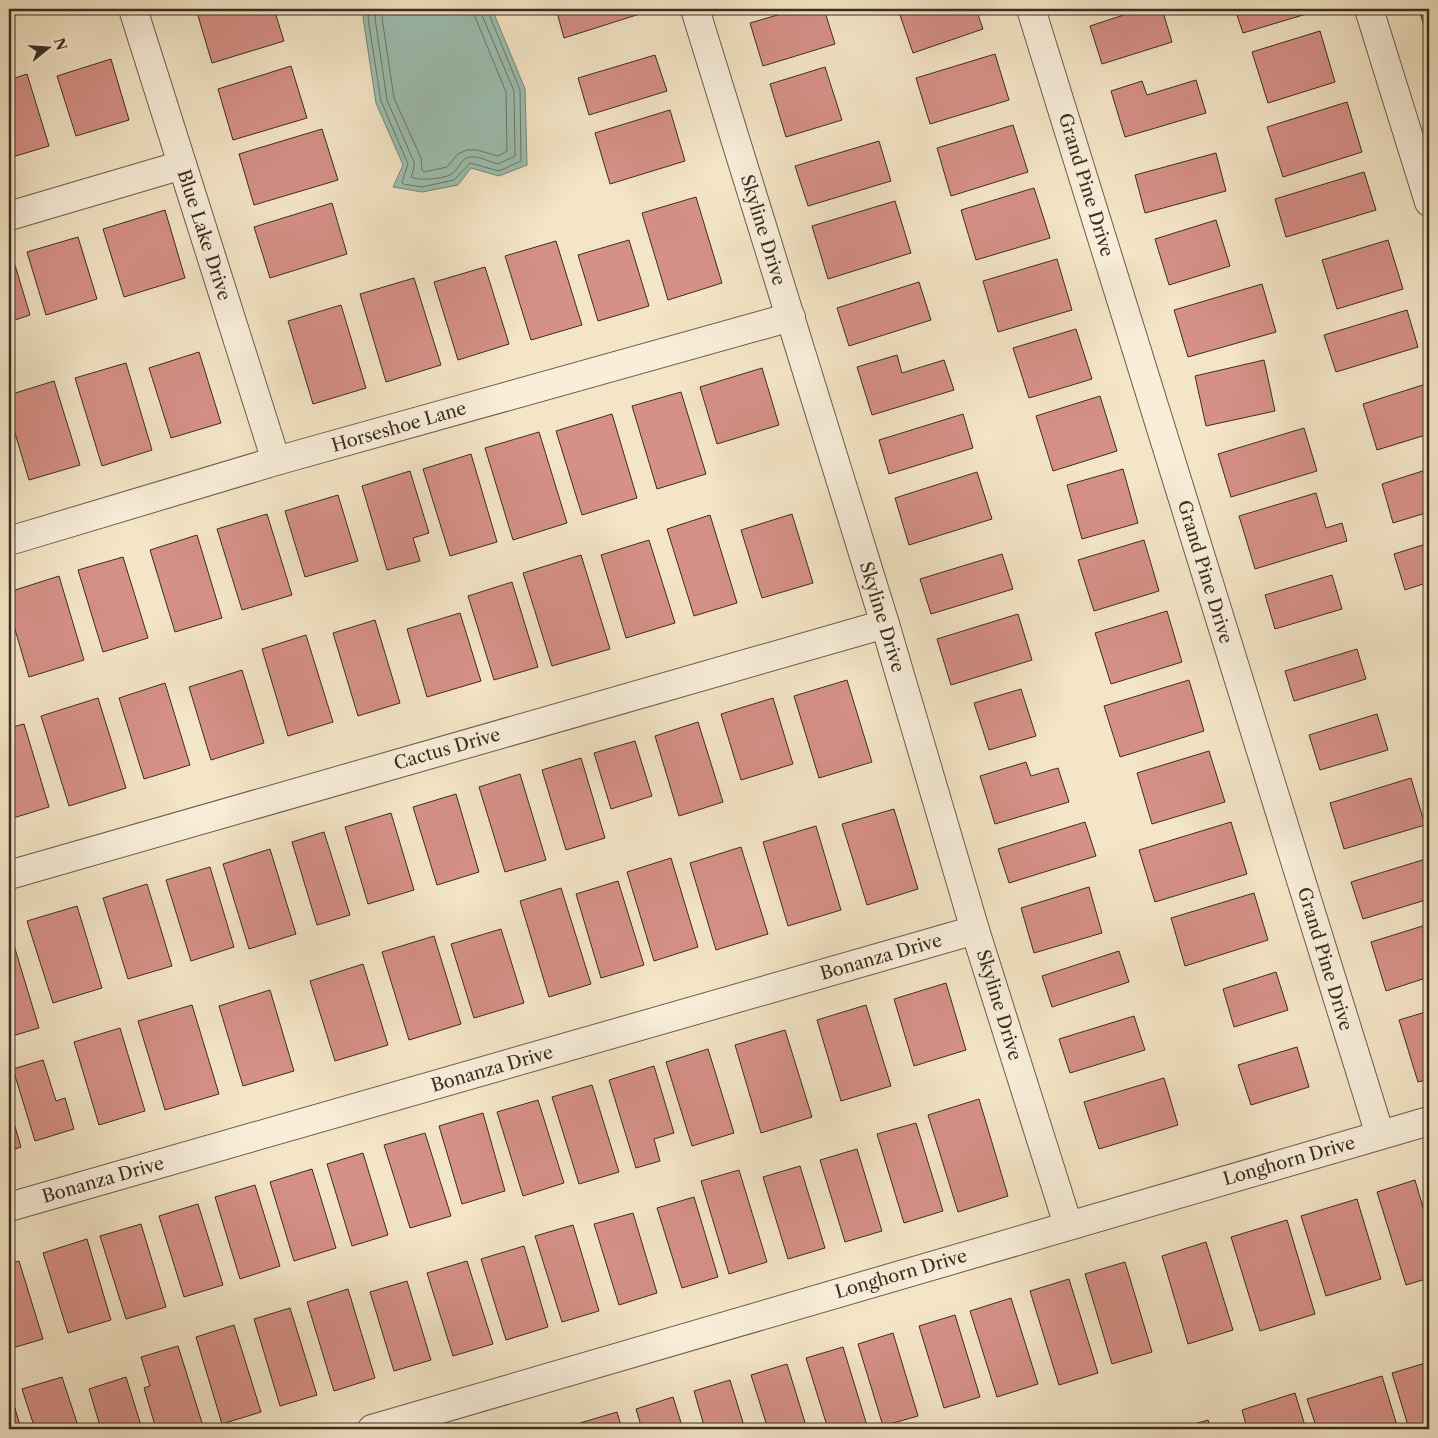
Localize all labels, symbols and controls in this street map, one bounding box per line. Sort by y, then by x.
north arrow [22,22,72,72]
text: N [50,36,71,53]
street label: Grand Pine Drive [1054,111,1118,259]
street label: Blue Lake Drive [172,167,236,303]
street label: Skyline Drive [736,172,790,288]
street label: Horseshoe Lane [329,397,469,457]
street label: Grand Pine Drive [1173,498,1237,646]
street label: Skyline Drive [855,559,909,675]
street label: Cactus Drive [391,723,503,775]
street label: Grand Pine Drive [1293,885,1357,1033]
street label: Bonanza Drive [818,929,944,985]
street label: Skyline Drive [972,947,1026,1063]
street label: Bonanza Drive [429,1041,555,1097]
street label: Longhorn Drive [1220,1132,1358,1190]
street label: Bonanza Drive [40,1152,166,1208]
street label: Longhorn Drive [832,1245,970,1303]

